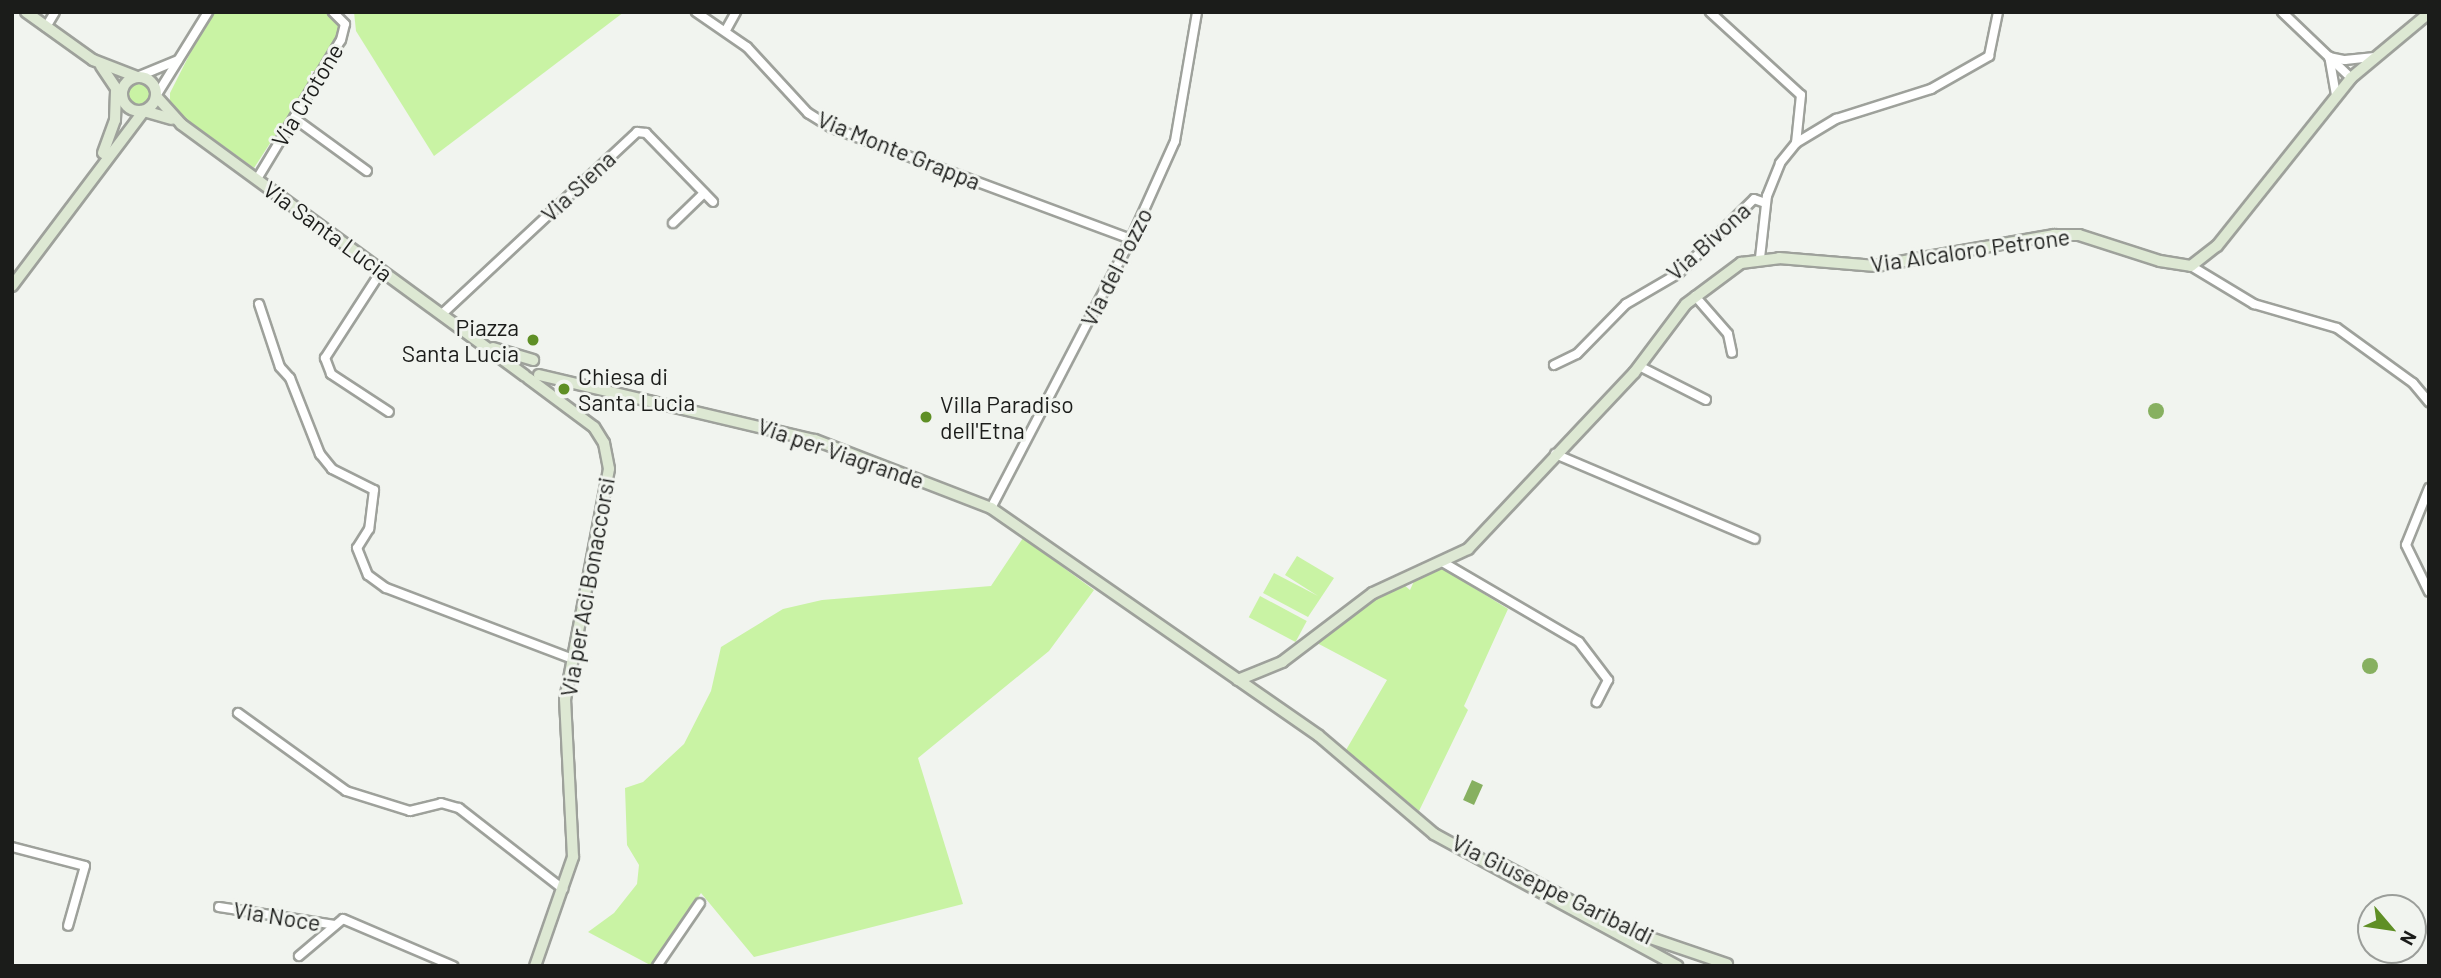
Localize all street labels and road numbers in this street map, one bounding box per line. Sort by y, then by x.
street label: Via Crotone [265,38,349,152]
street label: Via Monte Grappa [813,105,985,195]
street label: Via Siena [535,145,621,227]
street label: Via Santa Lucia [258,175,398,287]
street label: Via Bivona [1660,196,1756,286]
street label: Via del Pozzo [1074,203,1158,331]
street label: Via Alcaloro Petrone [1869,222,2071,278]
street label: Via per Viagrande [754,412,928,494]
street label: Via per Aci Bonaccorsi [554,475,620,699]
street label: Via Giuseppe Garibaldi [1447,828,1659,950]
street label: Via Noce [231,895,323,937]

